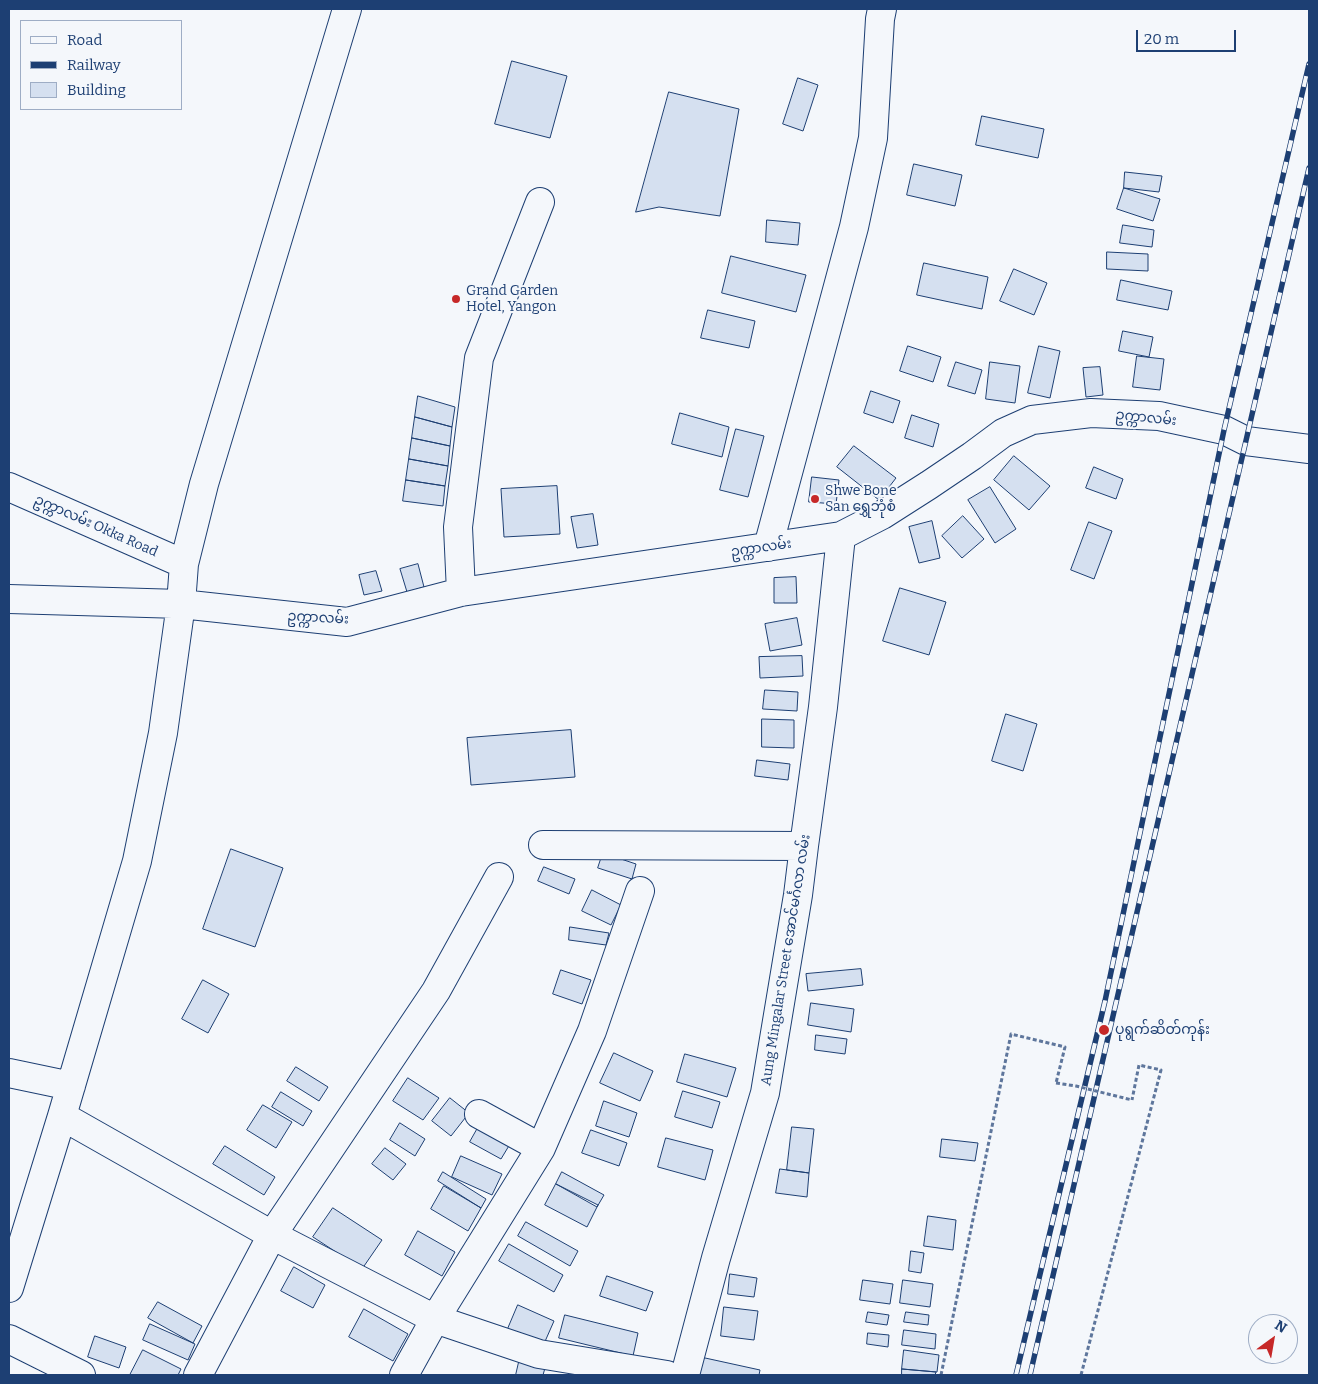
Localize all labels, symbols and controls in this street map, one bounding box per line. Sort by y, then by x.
legend [20,20,182,110]
scale bar [1138,20,1238,52]
text: 20 m [1144,30,1179,48]
text: Road [67,31,102,49]
text: Railway [67,56,121,74]
text: Building [67,81,126,99]
place label: Grand Garden Hotel, Yangon [466,283,558,316]
marker: Grand Garden Hotel, Yangon [450,293,462,305]
street label: ဥက္ကာလမ်း [1115,406,1177,430]
place label: Shwe Bone San ရွှေဘုံစံ [825,483,897,516]
street label: ဥက္ကာလမ်း Okka Road [32,491,160,561]
marker: Shwe Bone San ရွှေဘုံစံ [809,493,821,505]
street label: ဥက္ကာလမ်း [729,535,793,561]
street label: ဥက္ကာလမ်း [287,608,349,628]
street label: Aung Mingalar Street အောင်မင်္ဂလာ လမ်း [758,833,814,1087]
place label: ပုရွက်ဆိတ်ကုန်း [1115,1022,1210,1038]
marker: ပုရွက်ဆိတ်ကုန်း [1097,1023,1111,1037]
north arrow [1248,1314,1298,1364]
text: N [1272,1317,1290,1337]

